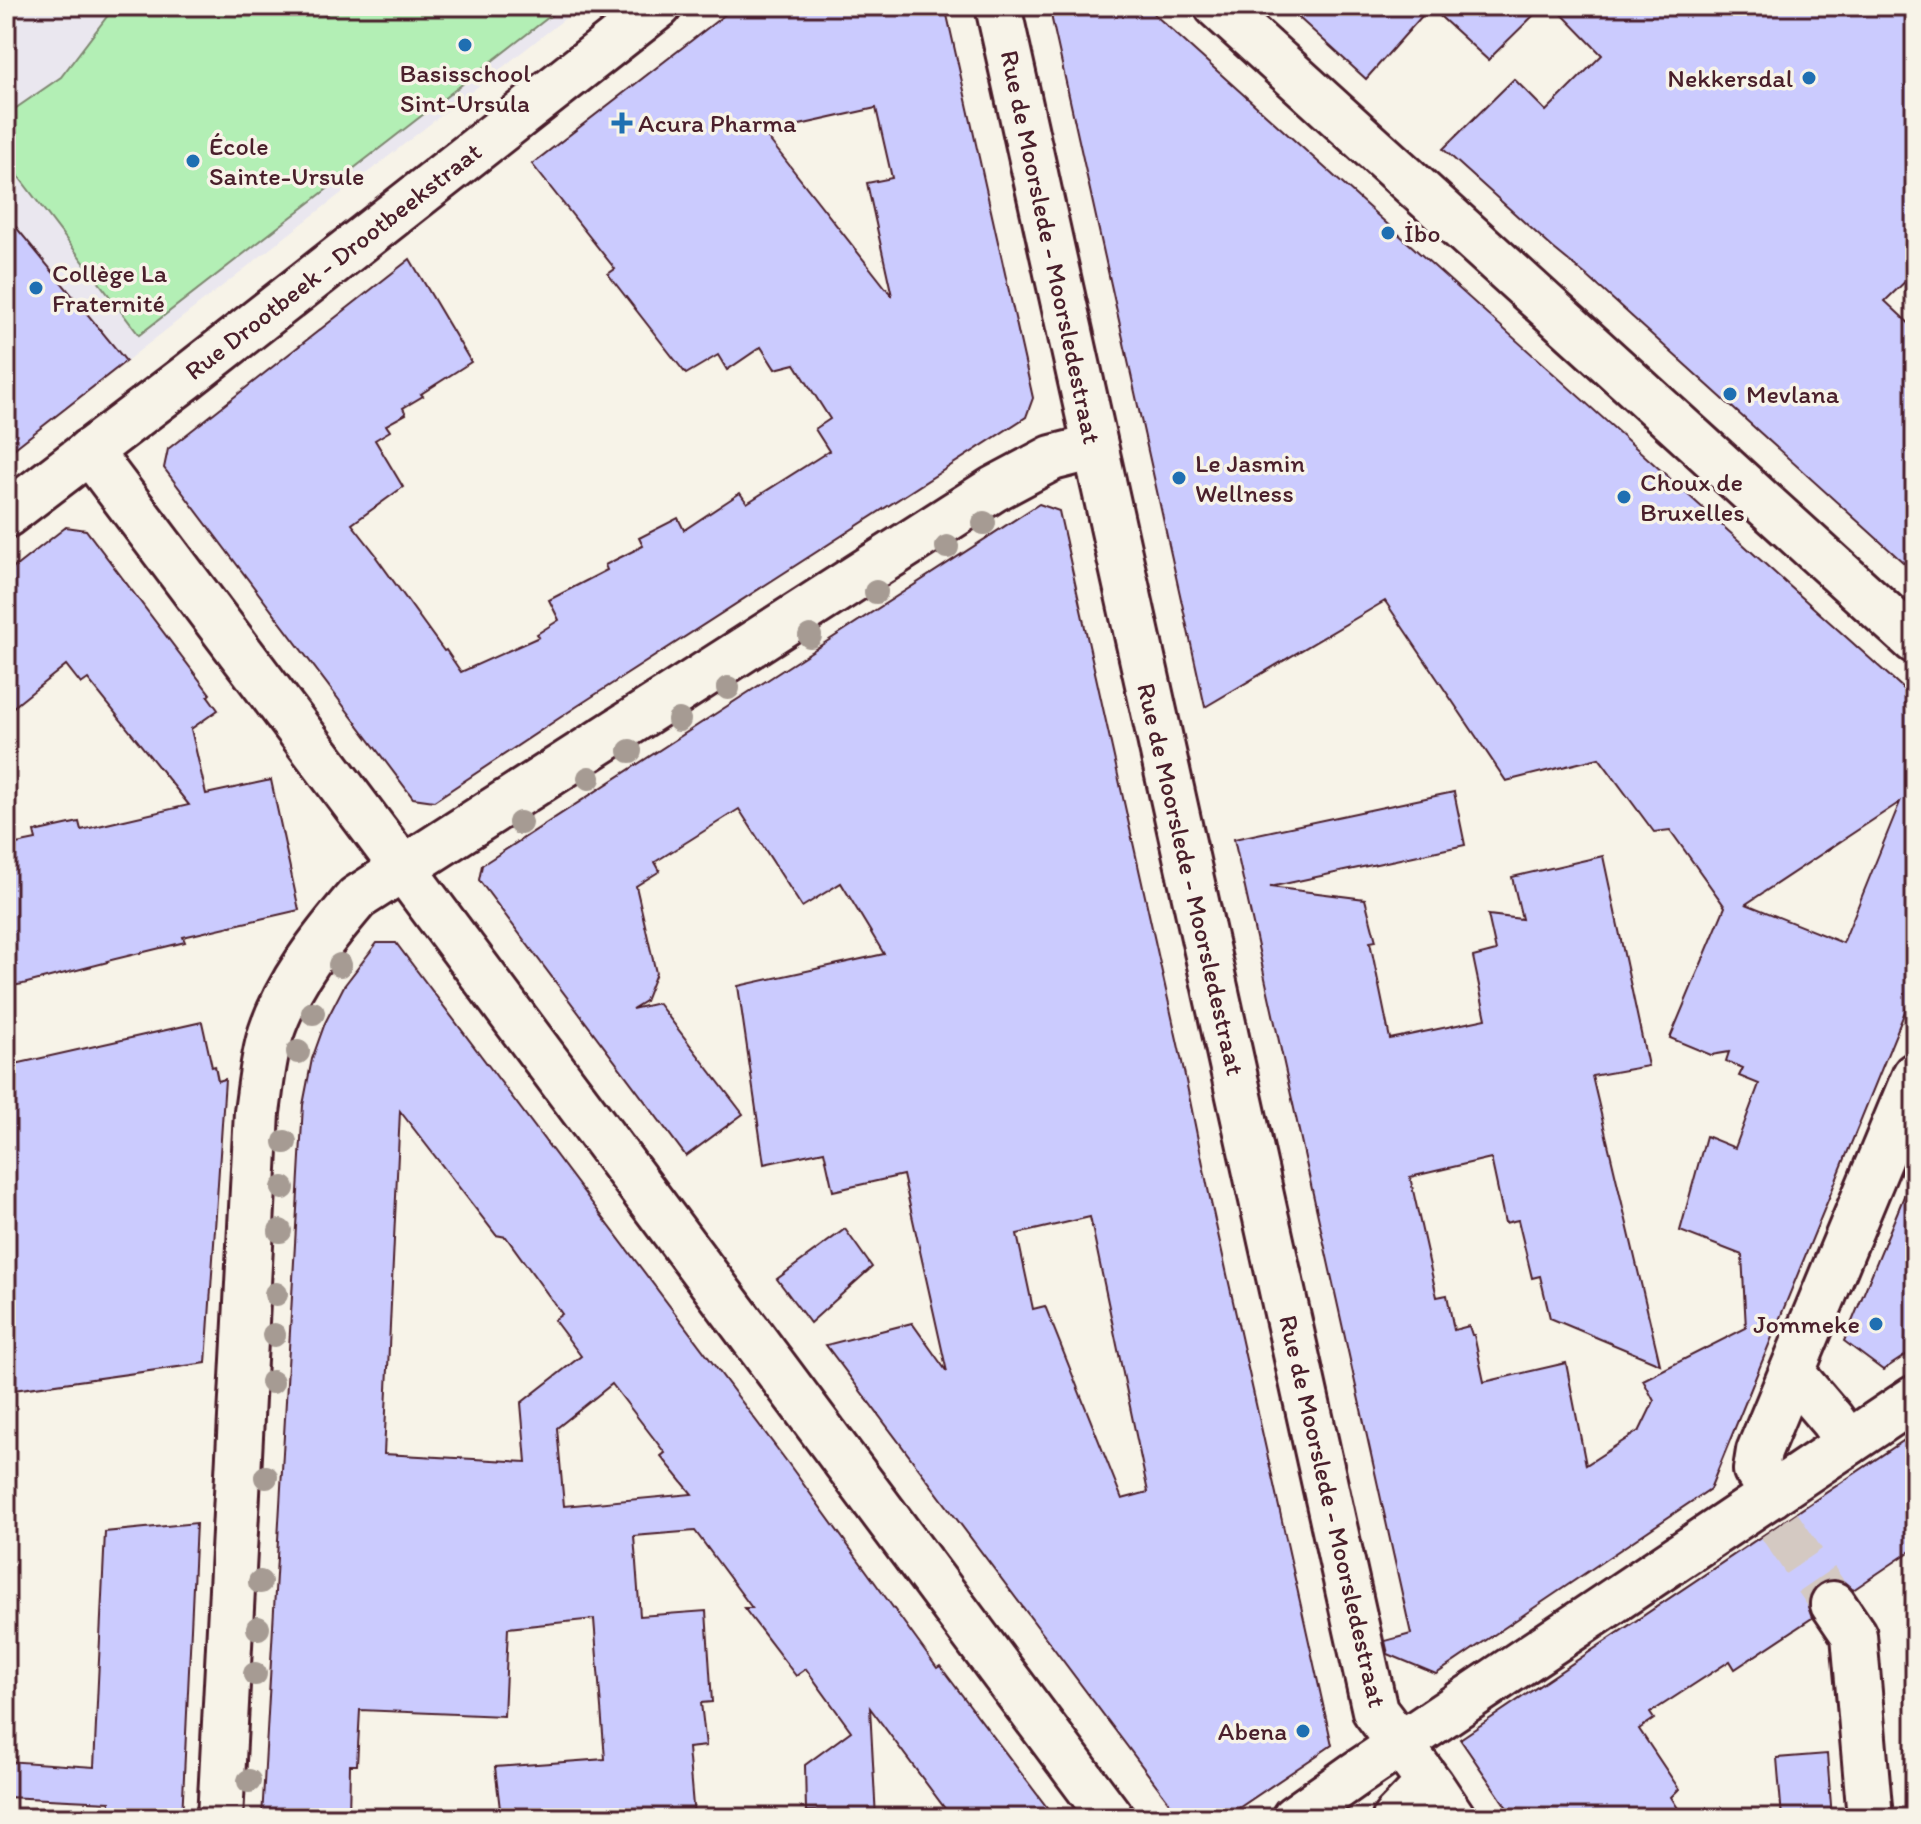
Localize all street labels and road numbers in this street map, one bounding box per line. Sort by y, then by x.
street label: Rue de Moorslede - Moorsledestraat [994,47,1108,447]
street label: Rue Drootbeek - Drootbeekstraat [178,135,488,387]
street label: Rue de Moorslede - Moorsledestraat [1130,680,1252,1078]
street label: Rue de Moorslede - Moorsledestraat [1272,1312,1394,1710]

